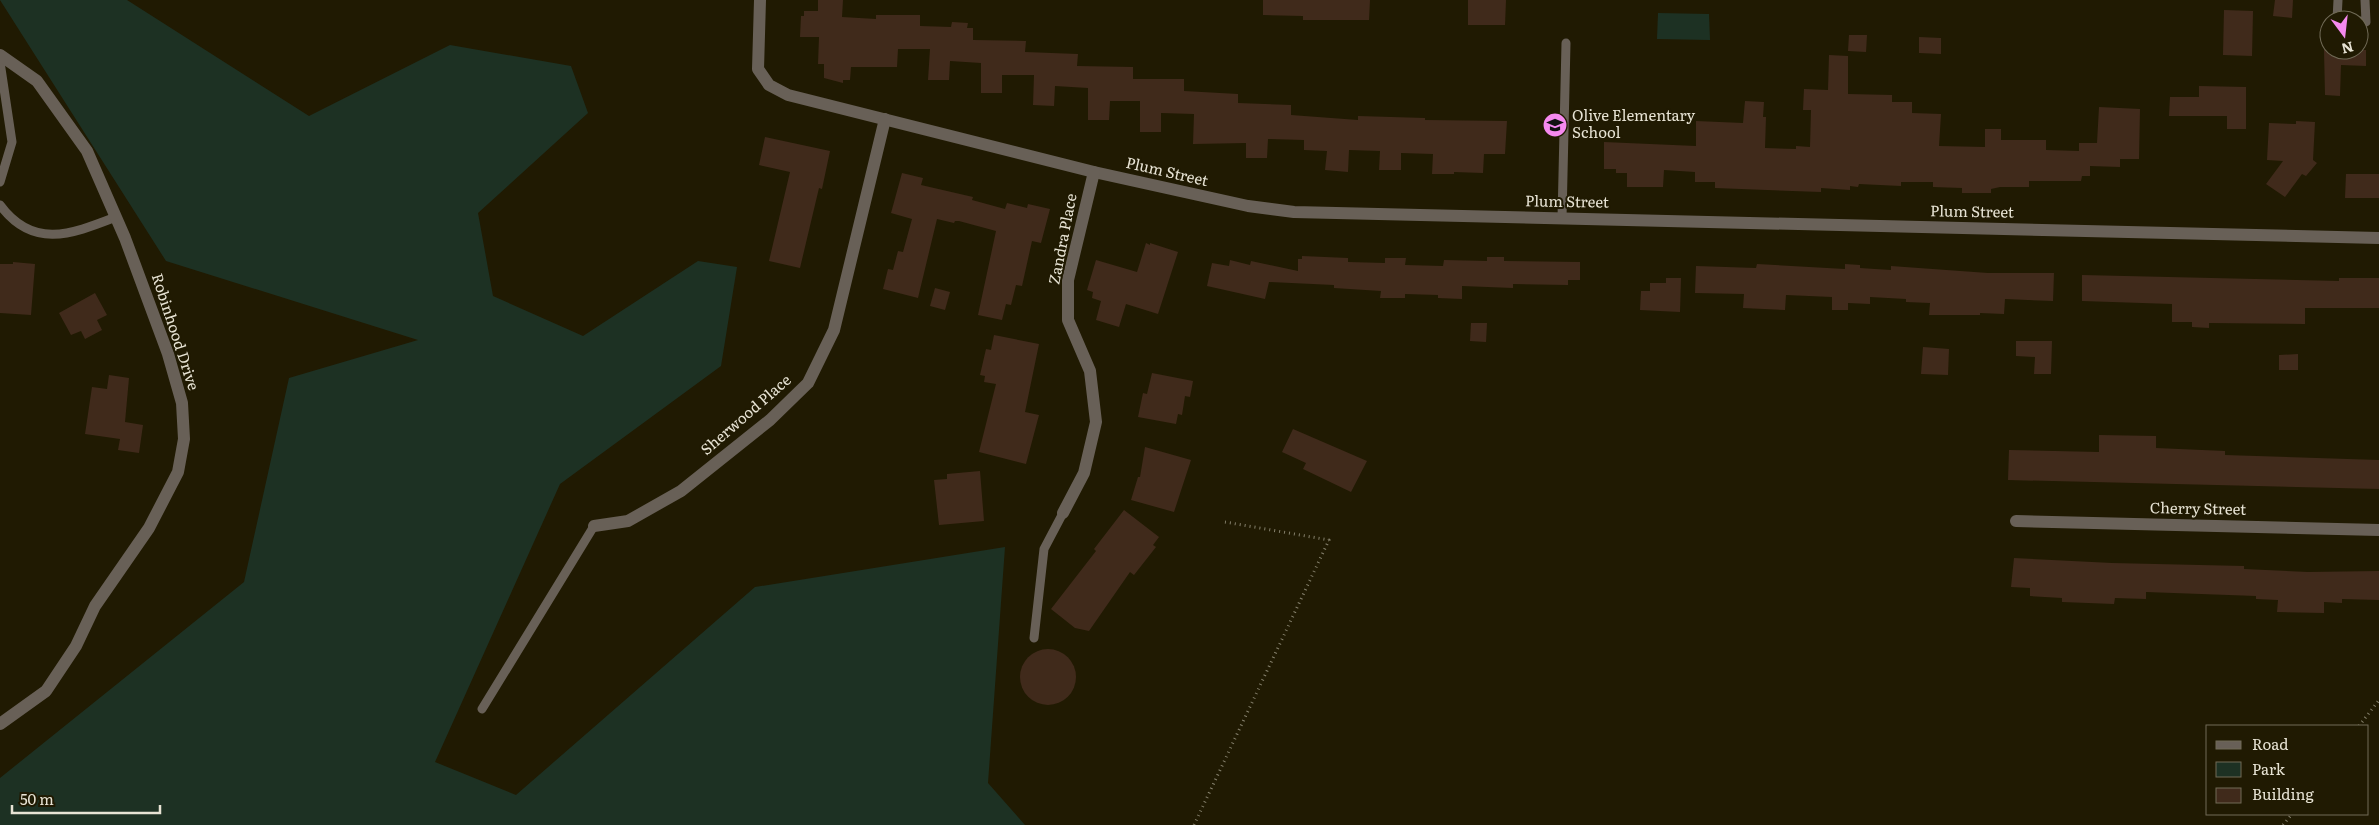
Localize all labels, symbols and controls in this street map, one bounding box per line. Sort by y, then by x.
north arrow [2319,10,2369,60]
text: N [2339,37,2356,60]
place label: Olive Elementary School [1572,103,1696,143]
school or university icon: Olive Elementary School [1542,112,1568,138]
street label: Plum Street [1124,150,1211,191]
street label: Plum Street [1525,188,1609,213]
street label: Zandra Place [1041,191,1082,286]
street label: Plum Street [1930,198,2014,223]
street label: Robinhood Drive [147,270,206,393]
street label: Sherwood Place [695,368,795,460]
street label: Cherry Street [2150,495,2247,520]
legend [2206,725,2369,815]
text: Road [2252,732,2288,755]
text: Park [2252,757,2286,780]
scale bar [12,782,160,814]
text: Building [2252,782,2314,805]
text: 50 m [20,787,54,810]

